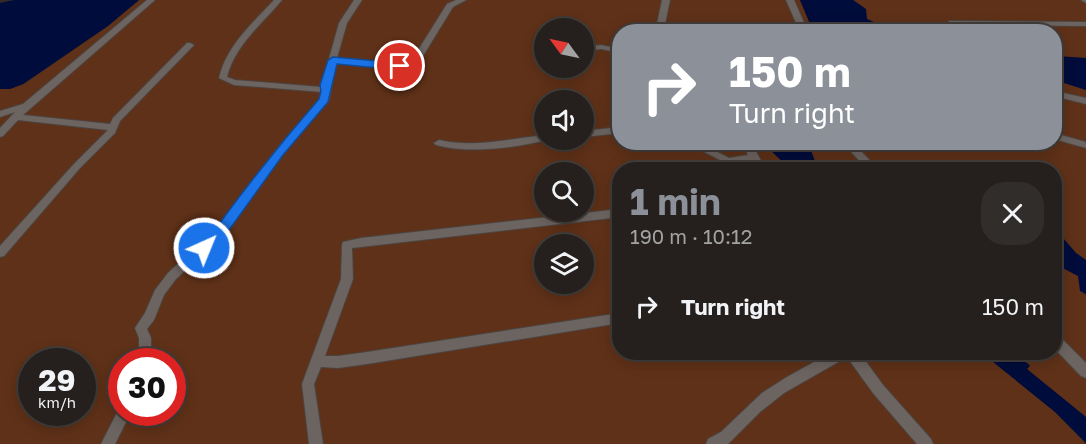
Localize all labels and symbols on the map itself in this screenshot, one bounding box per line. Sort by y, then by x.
north arrow [534,18,594,78]
pin [374,40,425,91]
position arrow [172,216,236,280]
speed limit sign: 30 [108,348,186,426]

